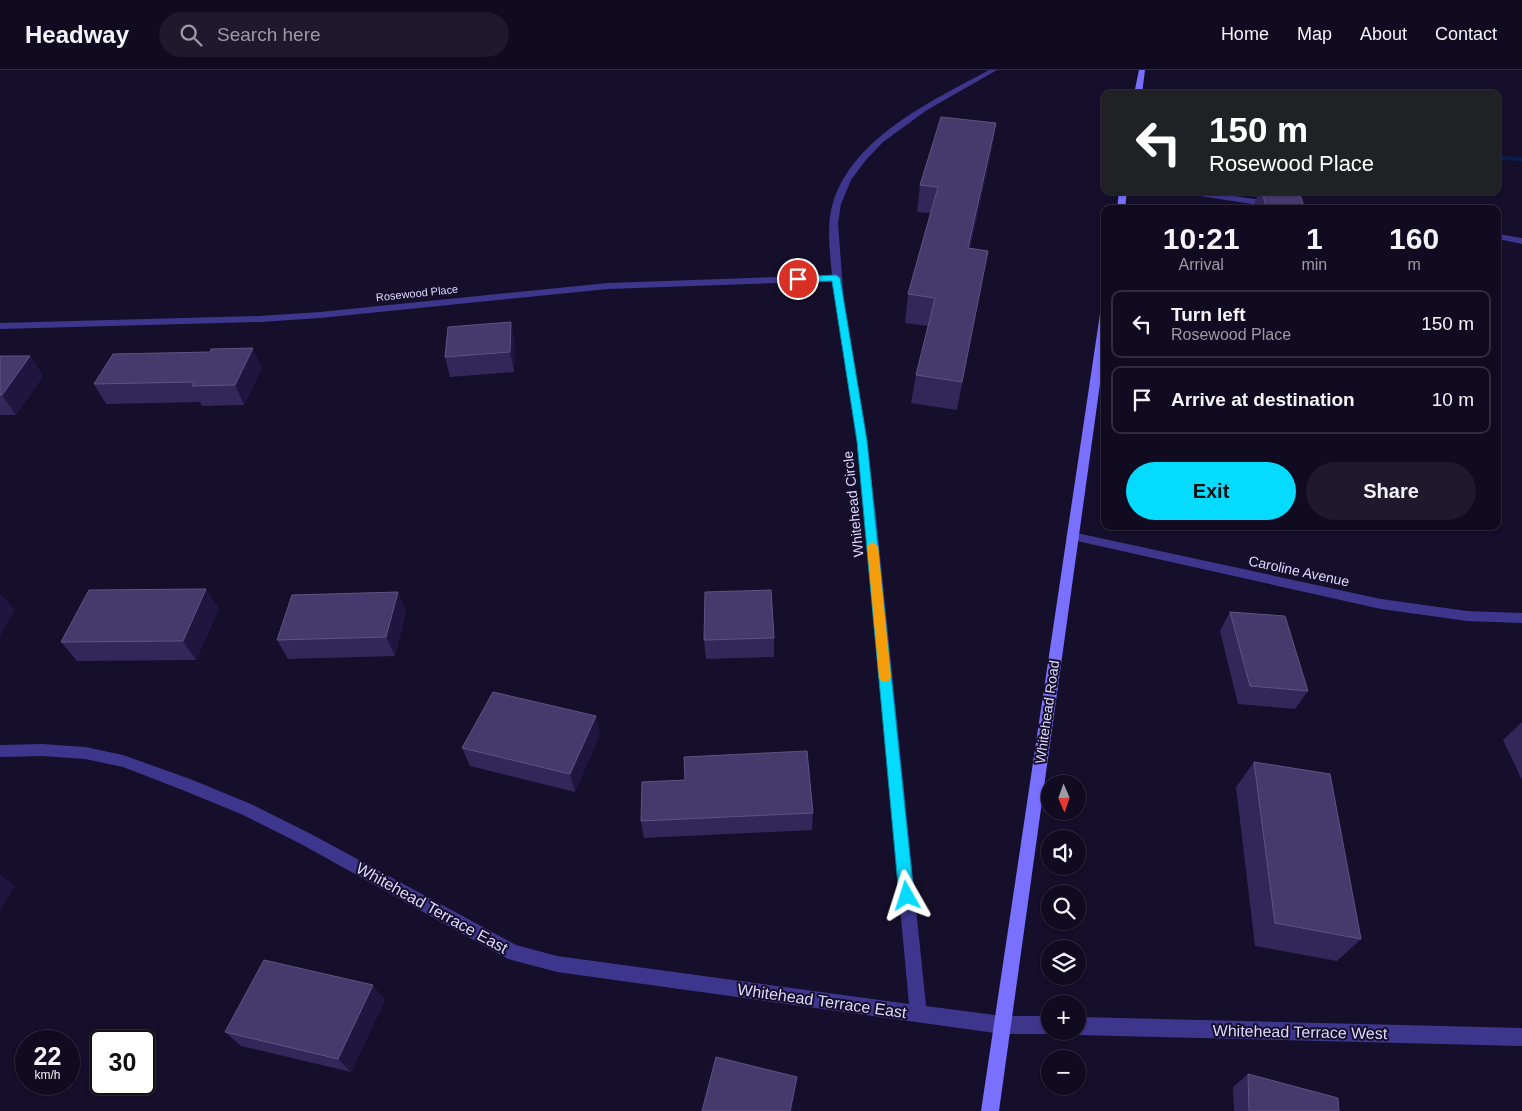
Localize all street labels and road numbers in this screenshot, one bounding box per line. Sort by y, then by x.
street label: Rosewood Place [375,283,459,303]
street label: Whitehead Circle [839,450,867,558]
street label: Caroline Avenue [1247,553,1351,590]
street label: Whitehead Road [1032,659,1062,765]
street label: Whitehead Terrace East [353,859,511,957]
street label: Whitehead Terrace East [736,981,908,1021]
street label: Whitehead Terrace West [1213,1022,1388,1042]

